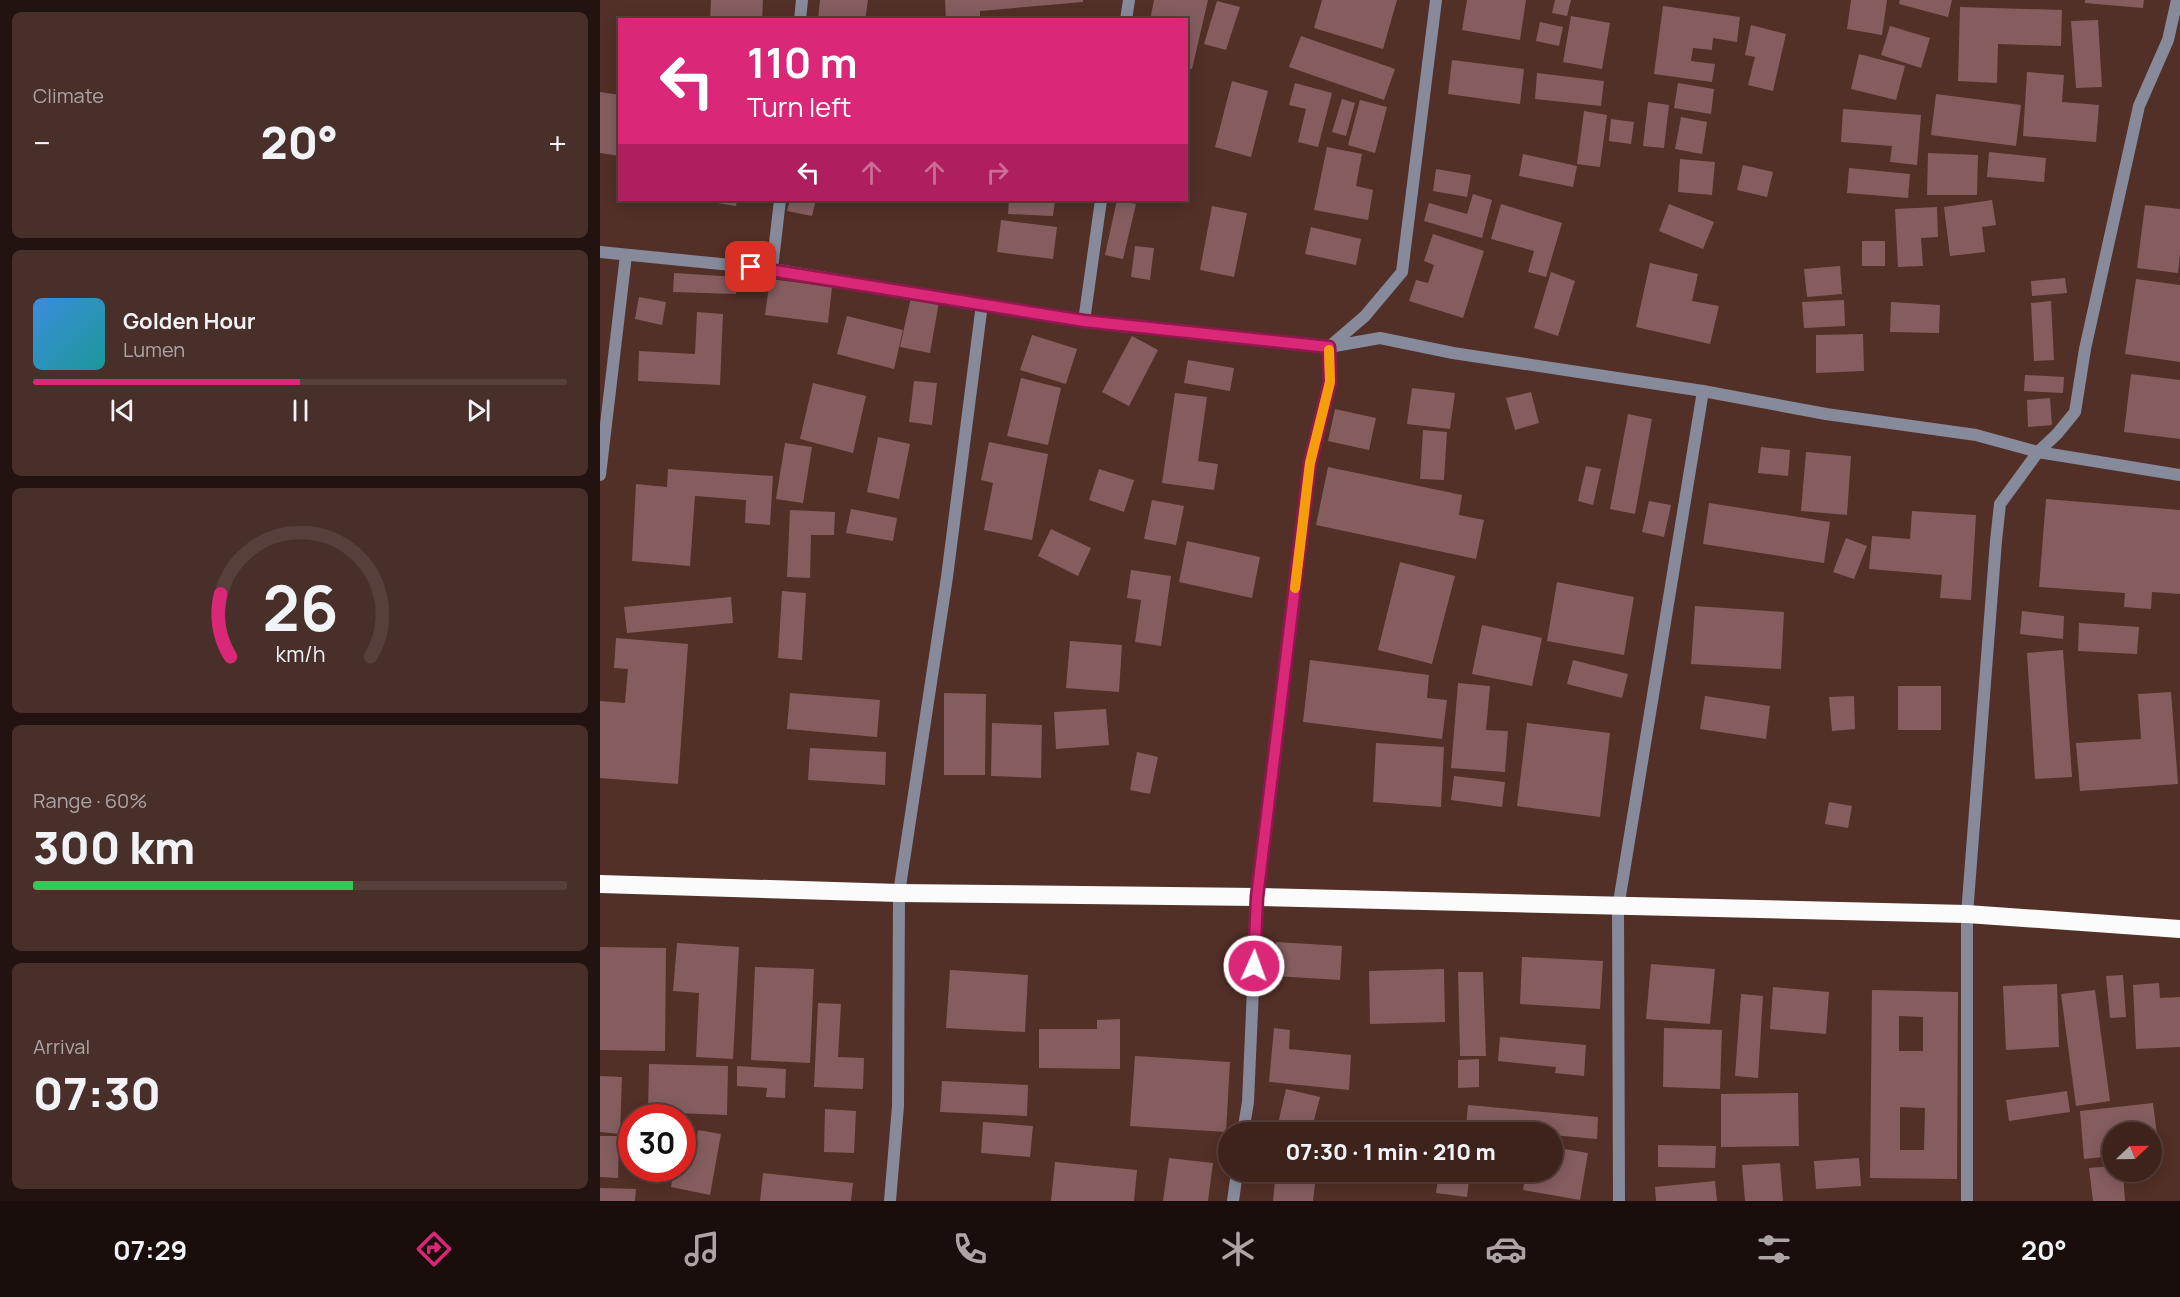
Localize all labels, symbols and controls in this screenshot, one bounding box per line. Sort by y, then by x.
text: 110 m [747,33,858,91]
icon: left [648,42,726,120]
text: Climate [33,82,104,109]
text: Turn left [747,88,851,125]
text: 20° [261,111,338,173]
text: − [33,120,51,165]
text: + [548,120,567,165]
icon: left [792,156,825,189]
icon: ahead [855,156,888,189]
icon: ahead [918,156,951,189]
icon: right [981,156,1014,189]
pin [725,241,776,292]
icon: arrive [734,250,767,283]
text: Golden Hour [123,306,256,336]
text: Lumen [123,336,185,363]
icon: previous [106,394,139,427]
icon: pause [284,394,317,427]
icon: next [462,394,495,427]
text: 26 [262,565,338,651]
text: km/h [275,640,325,669]
text: Range · 60% [33,787,147,814]
text: 300 km [33,816,195,878]
position arrow [1222,934,1286,998]
text: Arrival [33,1033,90,1060]
text: 07:30 [33,1062,161,1124]
speed limit sign: 30 [618,1104,696,1182]
north arrow [2102,1122,2162,1182]
map controls [2102,1122,2162,1182]
text: 07:30 · 1 min · 210 m [1285,1137,1496,1167]
icon: directions [413,1228,455,1270]
icon: music [681,1228,723,1270]
icon: phone [949,1228,991,1270]
icon: climate [1217,1228,1259,1270]
icon: car [1485,1228,1527,1270]
icon: filters [1753,1228,1795,1270]
text: 07:29 [113,1231,187,1268]
text: 20° [2021,1231,2067,1268]

